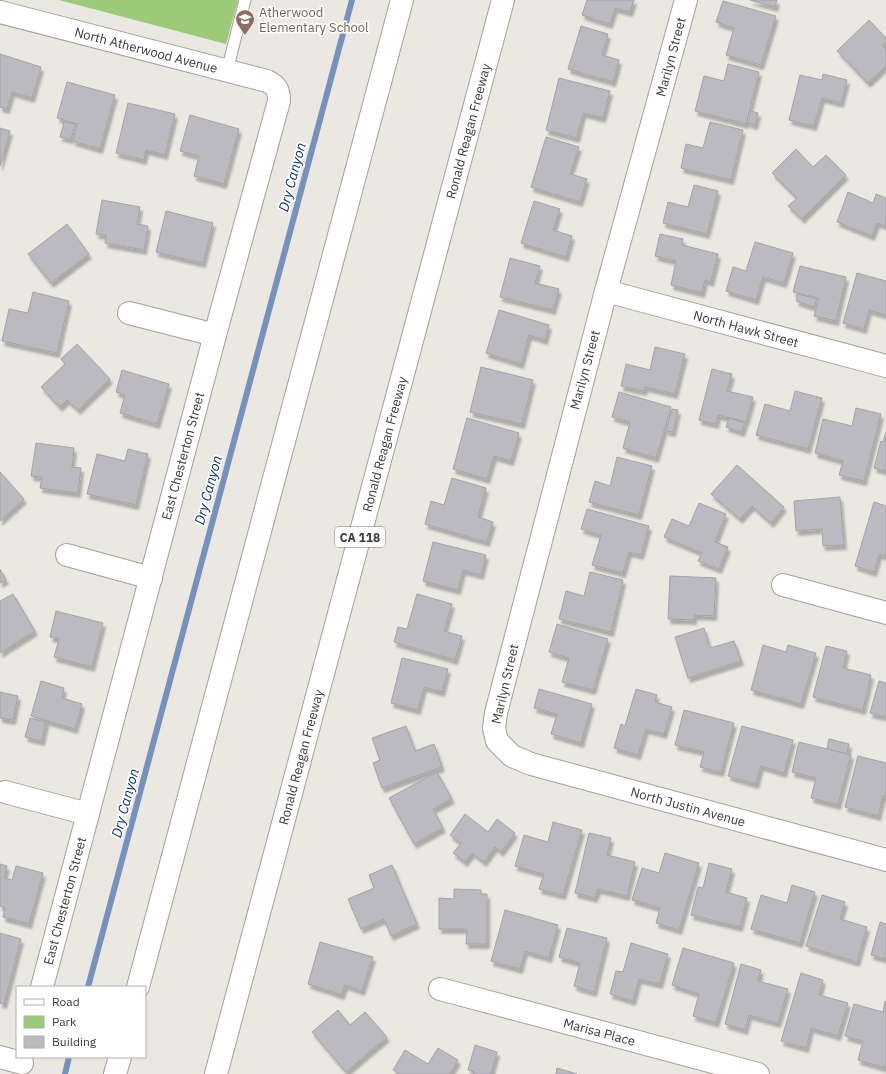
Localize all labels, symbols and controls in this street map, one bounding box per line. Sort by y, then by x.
place label: Atherwood Elementary School [259,4,369,36]
school or university icon: Atherwood Elementary School [234,8,256,36]
street label: Marilyn Street [652,15,690,99]
street label: North Atherwood Avenue [73,23,220,76]
street label: Ronald Reagan Freeway [442,61,494,201]
water label: Dry Canyon [274,140,310,214]
street label: North Hawk Street [692,306,800,351]
street label: Marilyn Street [566,328,604,412]
street label: Ronald Reagan Freeway [358,374,411,514]
street label: East Chesterton Street [158,390,208,522]
water label: Dry Canyon [190,453,226,527]
road number: CA 118 [335,527,385,547]
street label: Marilyn Street [488,642,522,726]
street label: Ronald Reagan Freeway [274,687,327,827]
water label: Dry Canyon [107,766,143,840]
street label: North Justin Avenue [629,783,748,830]
street label: East Chesterton Street [40,835,90,967]
legend [16,986,146,1058]
text: Road [52,994,80,1009]
text: Park [52,1014,77,1029]
street label: Marisa Place [562,1014,637,1049]
text: Building [52,1034,97,1049]

